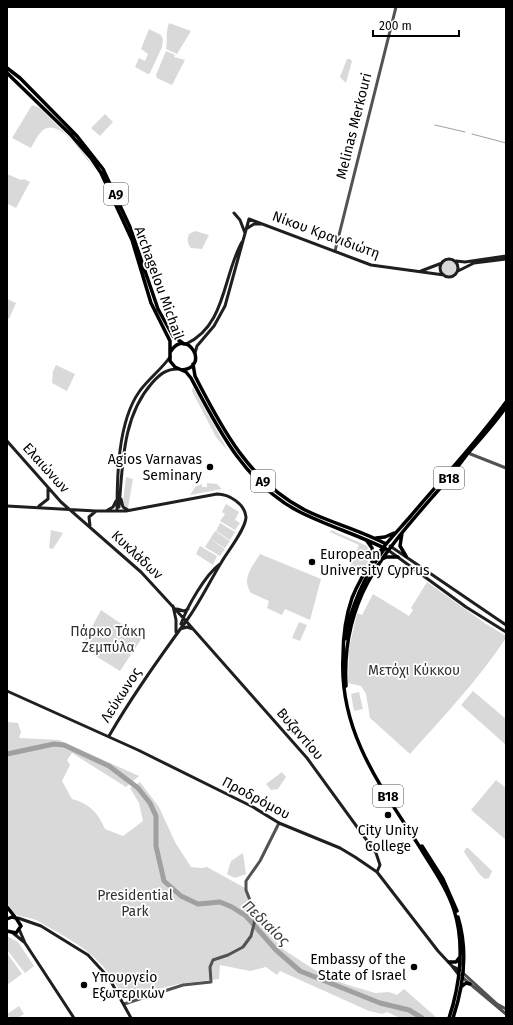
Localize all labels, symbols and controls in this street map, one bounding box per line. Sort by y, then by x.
scale bar [373,12,459,38]
text: 200 m [379,19,412,33]
street label: Melinas Merkouri [333,71,375,181]
road number: A9 [104,183,128,205]
street label: Νίκου Κρανιδιώτη [270,208,382,262]
street label: Archagelou Michail [131,224,187,342]
street label: Ελαιώνων [19,440,73,497]
place label: Agios Varnavas Seminary [108,451,202,484]
marker: Agios Varnavas Seminary [205,462,215,472]
road number: B18 [434,467,464,489]
road number: A9 [251,470,275,492]
street label: Κυκλάδων [108,527,166,583]
place label: European University Cyprus [320,546,430,579]
marker: European University Cyprus [307,557,317,567]
park label: Πάρκο Τάκη Ζεμπύλα [70,623,146,656]
park label: Μετόχι Κύκκου [368,662,460,679]
street label: Λεύκωνος [97,664,145,726]
street label: Βυζαντίου [273,705,327,763]
street label: Προδρόμου [219,773,293,823]
road number: B18 [373,785,403,807]
marker: City Unity College [383,810,393,820]
place label: City Unity College [358,822,418,855]
park label: Presidential Park [97,887,173,920]
water label: Πεδιαίος [239,896,294,950]
place label: Embassy of the State of Israel [310,951,406,984]
marker: Embassy of the State of Israel [409,962,419,972]
place label: Υπουργείο Εξωτερικών [92,969,165,1002]
marker: Υπουργείο Εξωτερικών [79,980,89,990]

